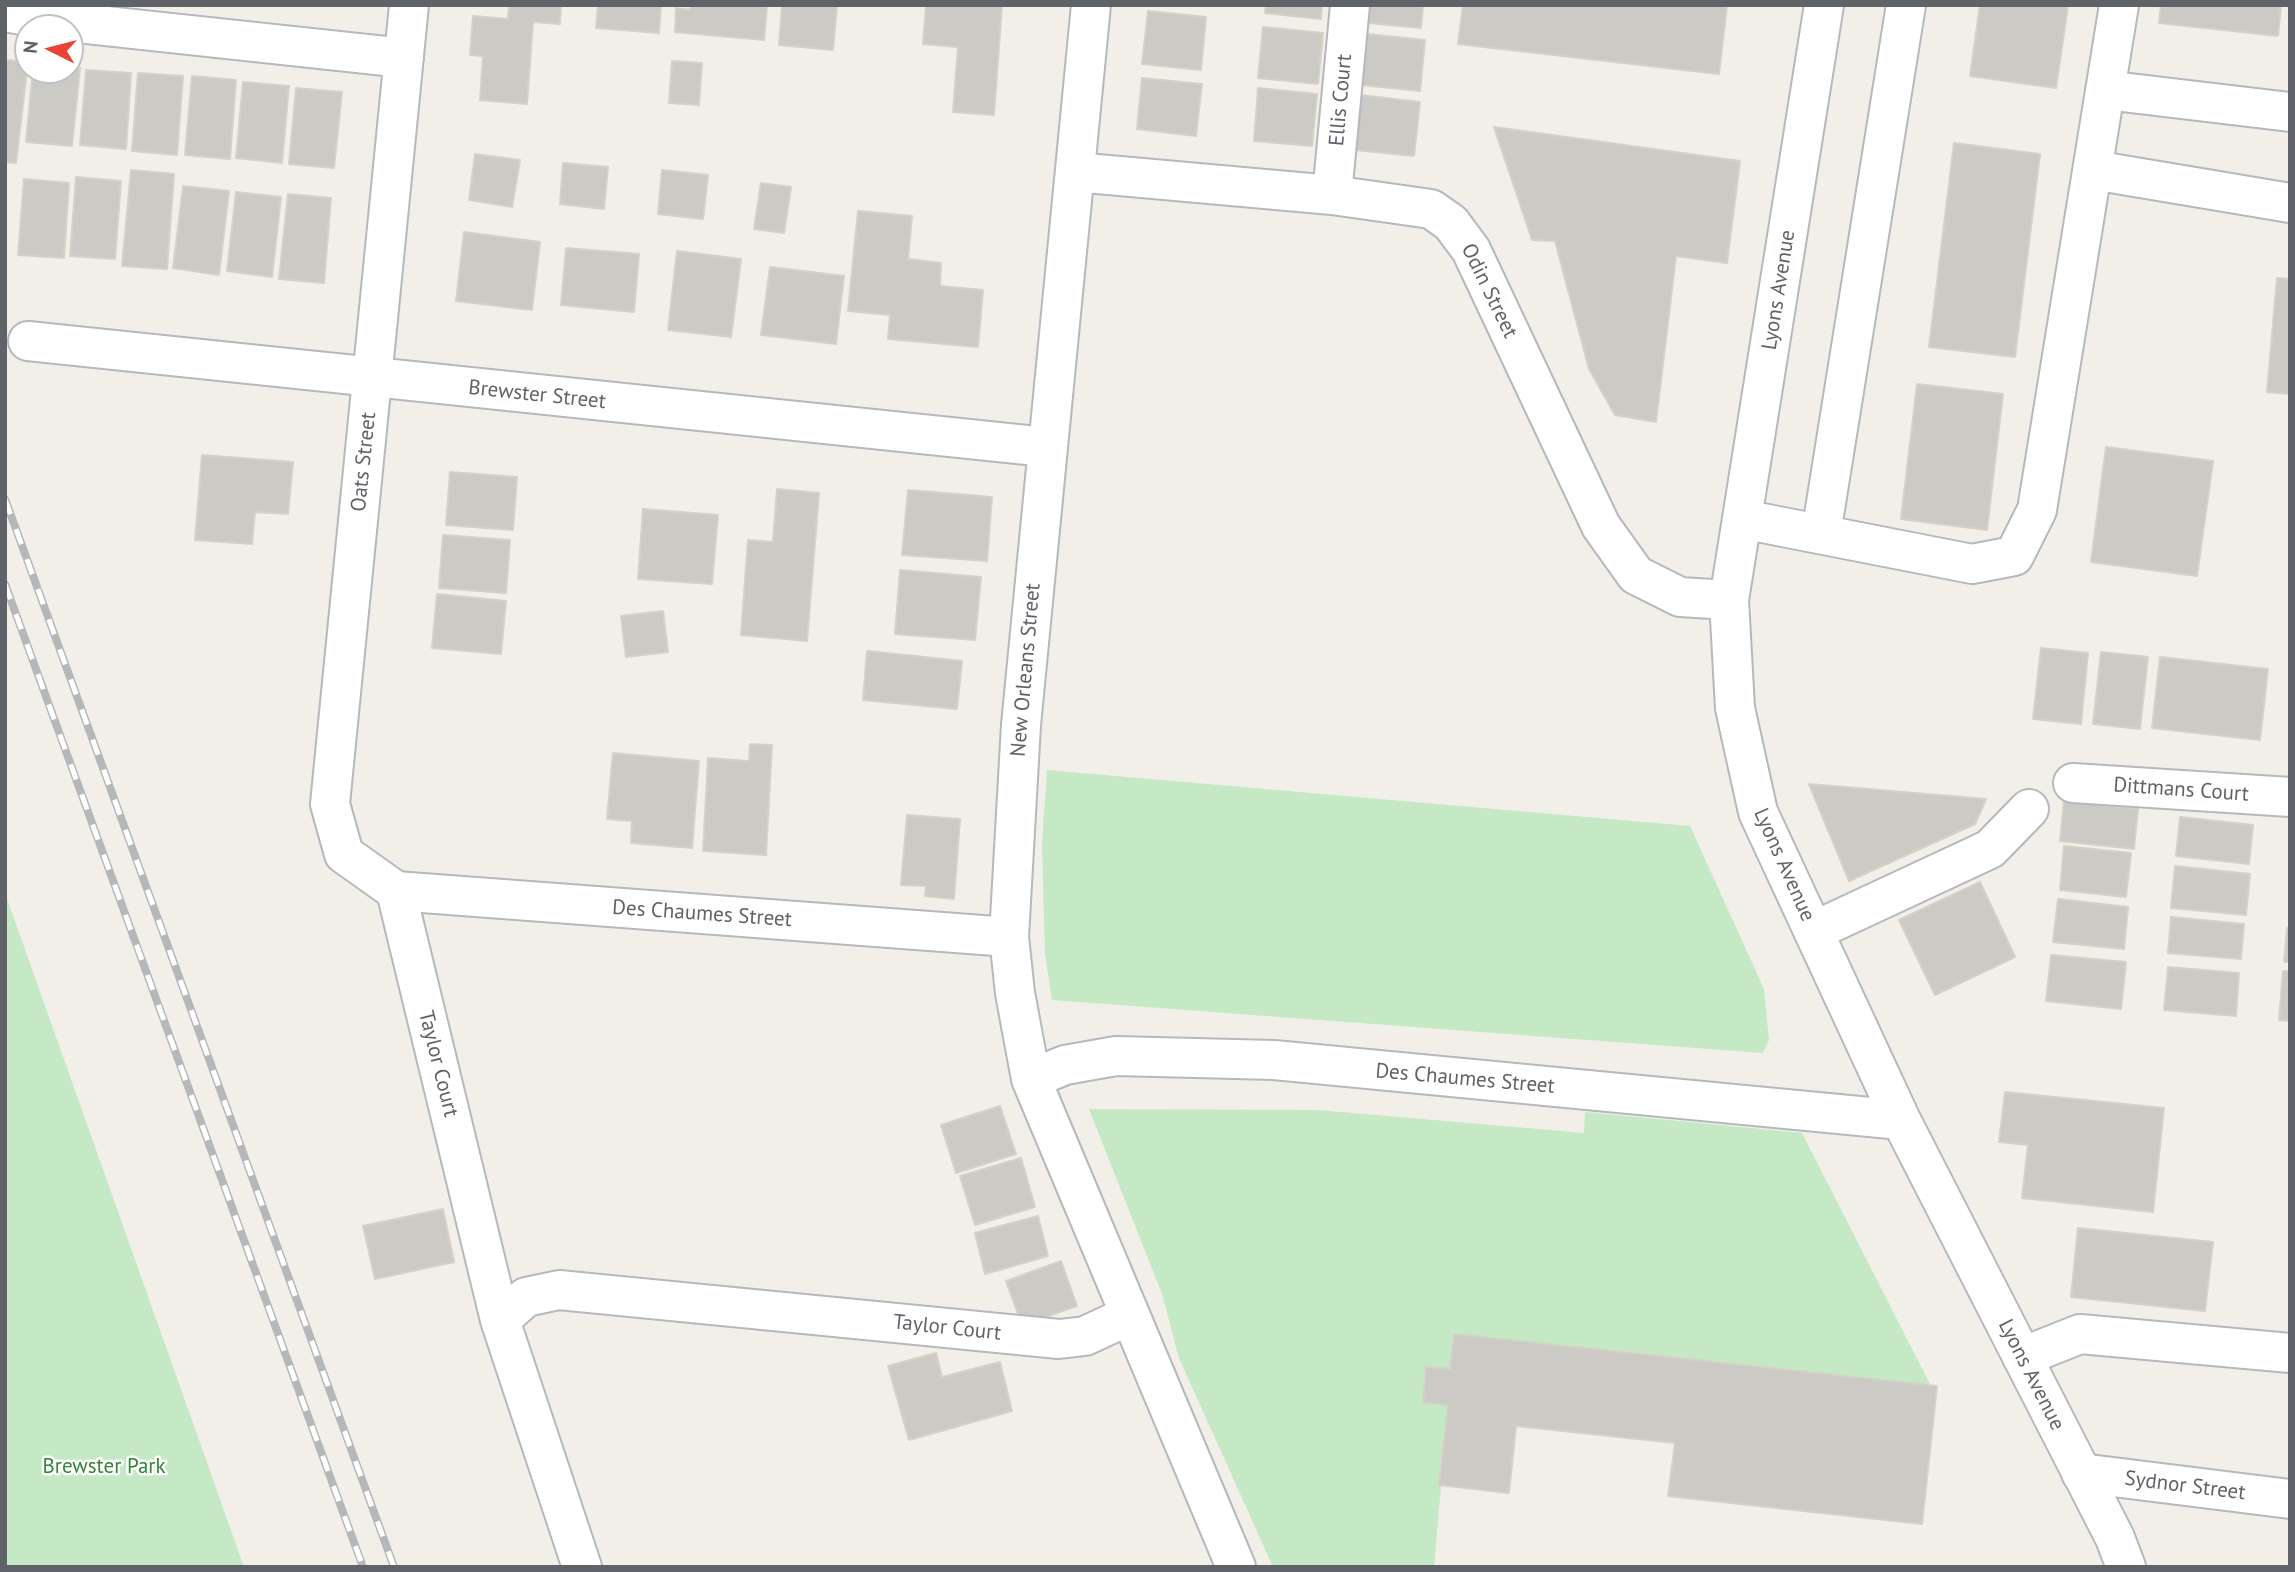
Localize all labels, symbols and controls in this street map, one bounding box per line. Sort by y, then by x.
north arrow [14,14,84,84]
text: N [18,40,43,54]
street label: Ellis Court [1324,53,1358,147]
street label: Lyons Avenue [1757,228,1801,352]
street label: Odin Street [1455,240,1523,342]
street label: Brewster Street [467,375,607,415]
street label: Oats Street [346,411,382,513]
street label: New Orleans Street [1006,582,1046,758]
street label: Dittmans Court [2112,773,2250,807]
street label: Lyons Avenue [1748,805,1820,925]
street label: Des Chaumes Street [611,895,793,933]
street label: Taylor Court [413,1008,463,1120]
street label: Des Chaumes Street [1374,1059,1556,1099]
street label: Taylor Court [892,1310,1002,1346]
street label: Lyons Avenue [1992,1315,2070,1435]
park label: Brewster Park [42,1454,166,1480]
street label: Sydnor Street [2123,1466,2247,1506]

